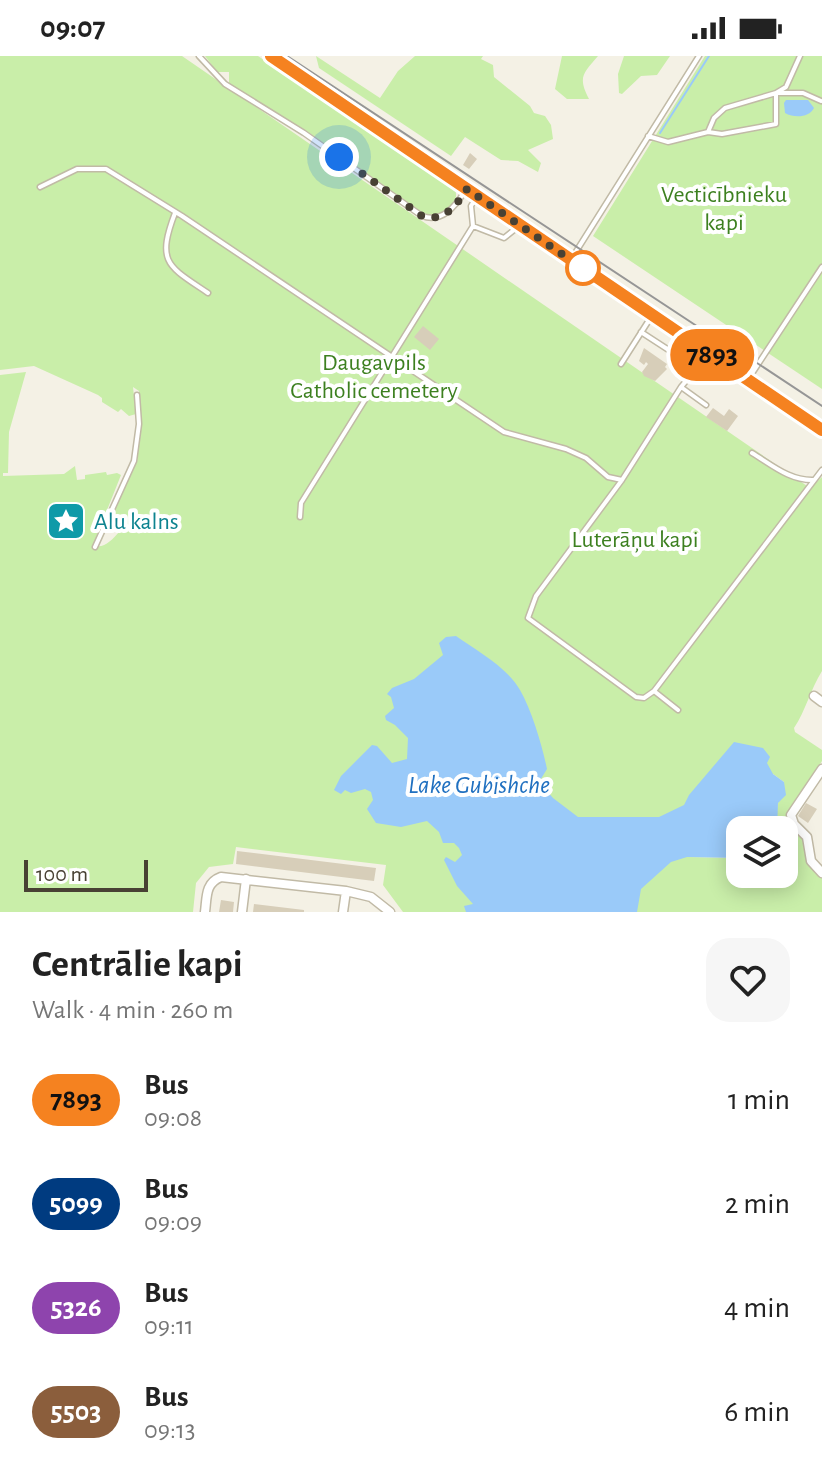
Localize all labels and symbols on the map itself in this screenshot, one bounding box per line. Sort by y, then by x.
your location [319,137,359,177]
park label: Vecticībnieku kapi [661,183,787,235]
unlabelled marker [566,251,600,285]
line badge: 7893 [656,329,768,381]
park label: Daugavpils Catholic cemetery [290,351,458,403]
place icon: Alu kalns [45,500,87,542]
place label: Alu kalns [94,510,179,534]
park label: Luterāņu kapi [571,528,699,553]
water label: Lake Gubishche [408,772,550,798]
scale bar [24,856,148,892]

